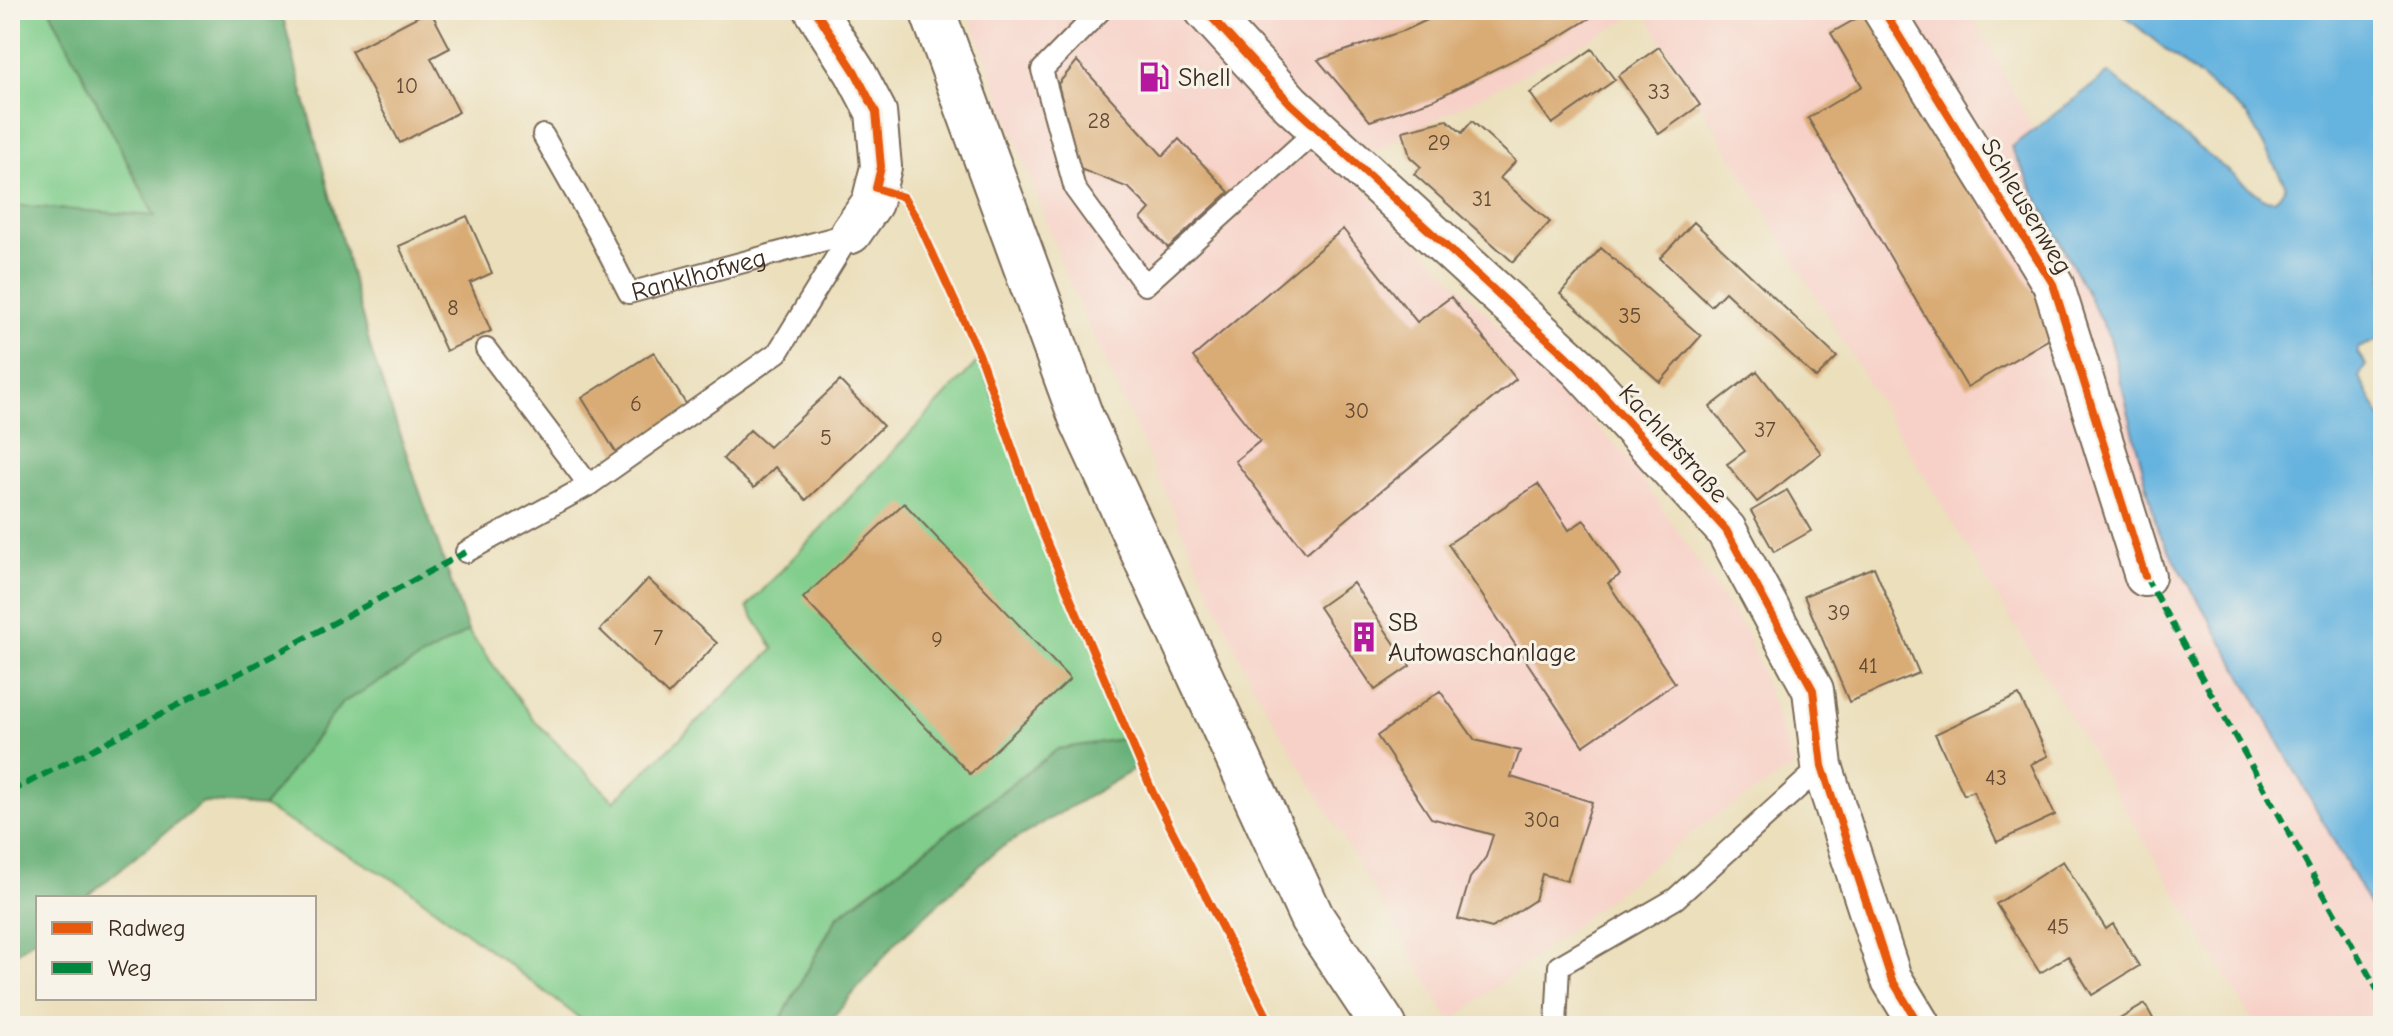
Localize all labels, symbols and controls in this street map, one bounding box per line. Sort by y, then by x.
fuel station icon: Shell [1137,60,1171,94]
place label: Shell [1178,63,1231,93]
house number: 10 [396,73,418,99]
house number: 33 [1648,79,1670,105]
house number: 28 [1088,108,1110,134]
house number: 29 [1427,130,1451,156]
street label: Schleusenweg [1974,133,2078,280]
house number: 31 [1472,186,1492,212]
street label: Ranklhofweg [628,243,769,308]
house number: 8 [447,295,459,321]
house number: 35 [1618,303,1642,329]
street label: Kachletstraße [1612,378,1734,509]
house number: 6 [630,391,642,417]
house number: 30 [1345,398,1369,424]
house number: 37 [1754,417,1776,443]
house number: 5 [820,425,832,451]
house number: 39 [1828,600,1850,626]
place label: SB Autowaschanlage [1388,608,1576,668]
building icon: SB Autowaschanlage [1347,620,1381,654]
house number: 7 [653,625,664,651]
house number: 9 [931,627,943,653]
house number: 41 [1858,653,1878,679]
house number: 43 [1985,765,2007,791]
house number: 30a [1524,807,1560,833]
legend [36,896,316,1000]
text: Radweg [108,914,186,942]
house number: 45 [2047,914,2069,940]
text: Weg [108,954,152,982]

